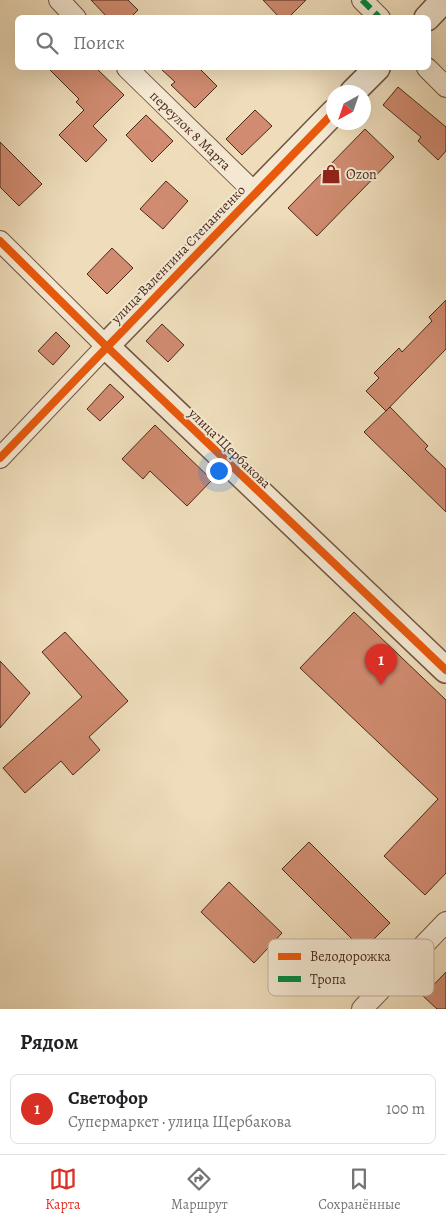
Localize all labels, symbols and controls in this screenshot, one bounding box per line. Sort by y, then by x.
search box [15,15,431,70]
icon: search [33,29,61,57]
text: Поиск [73,30,125,56]
north arrow [326,85,371,130]
street label: переулок 8 Марта [146,87,235,175]
shop icon: Ozon [320,163,342,185]
place label: Ozon [346,165,377,184]
street label: улица Валентина Степанченко [106,181,250,329]
street label: улица Щербакова [184,403,275,493]
your location [206,458,232,484]
pin: 1 [365,644,397,685]
legend [268,939,434,996]
text: Велодорожка [310,947,391,966]
text: Тропа [310,970,347,989]
text: Рядом [20,1028,78,1056]
text: Светофор [68,1085,148,1111]
text: 1 [34,1098,40,1120]
text: 100 m [386,1098,425,1120]
text: Супермаркет · улица Щербакова [68,1111,291,1133]
tab: Карта [45,1165,81,1214]
tab: Маршрут [171,1165,228,1214]
tab: Сохранённые [318,1165,401,1214]

